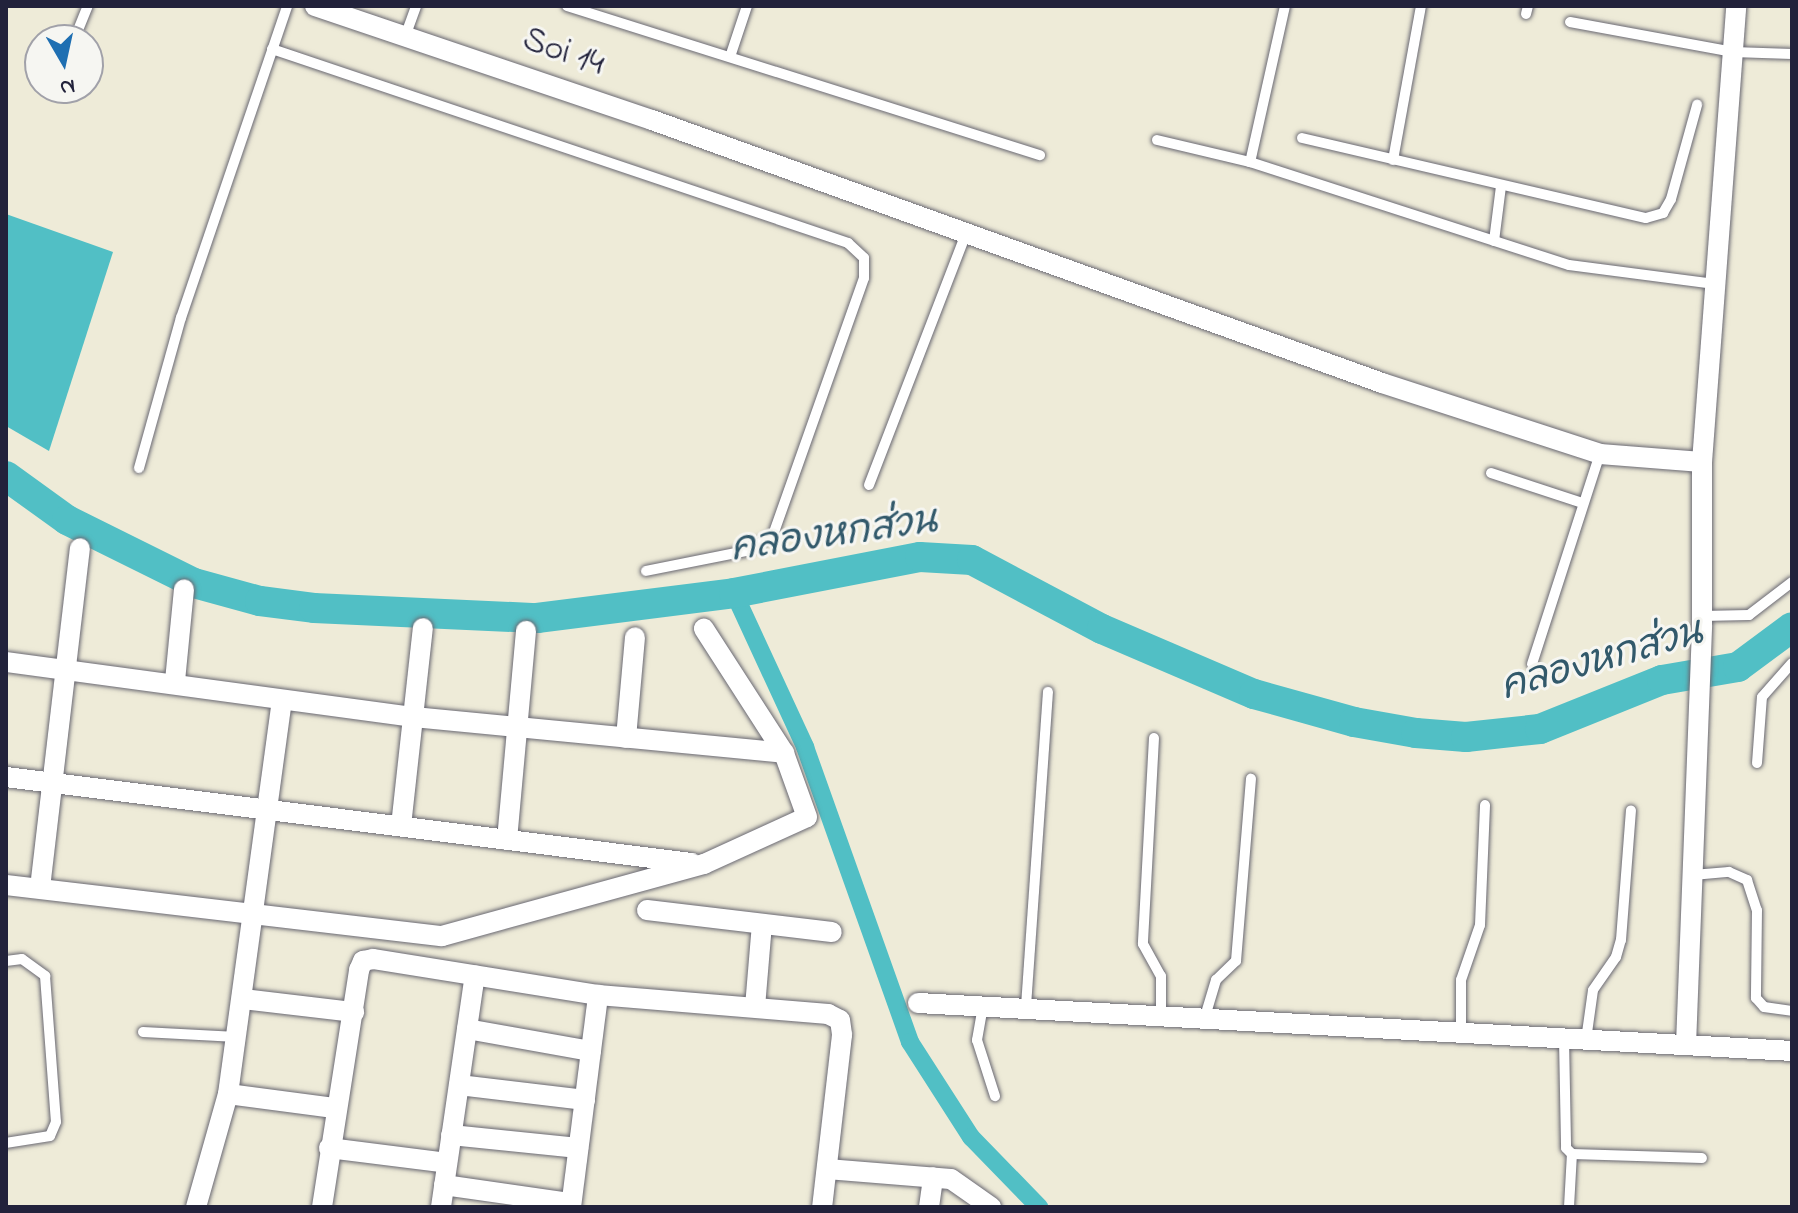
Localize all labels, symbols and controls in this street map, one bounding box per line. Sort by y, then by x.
street label: Soi 14 [516,19,610,87]
north arrow [24,24,104,104]
text: N [58,69,77,103]
water label: คลองหกส่วน [728,500,940,574]
water label: คลองหกส่วน [1496,611,1708,713]

